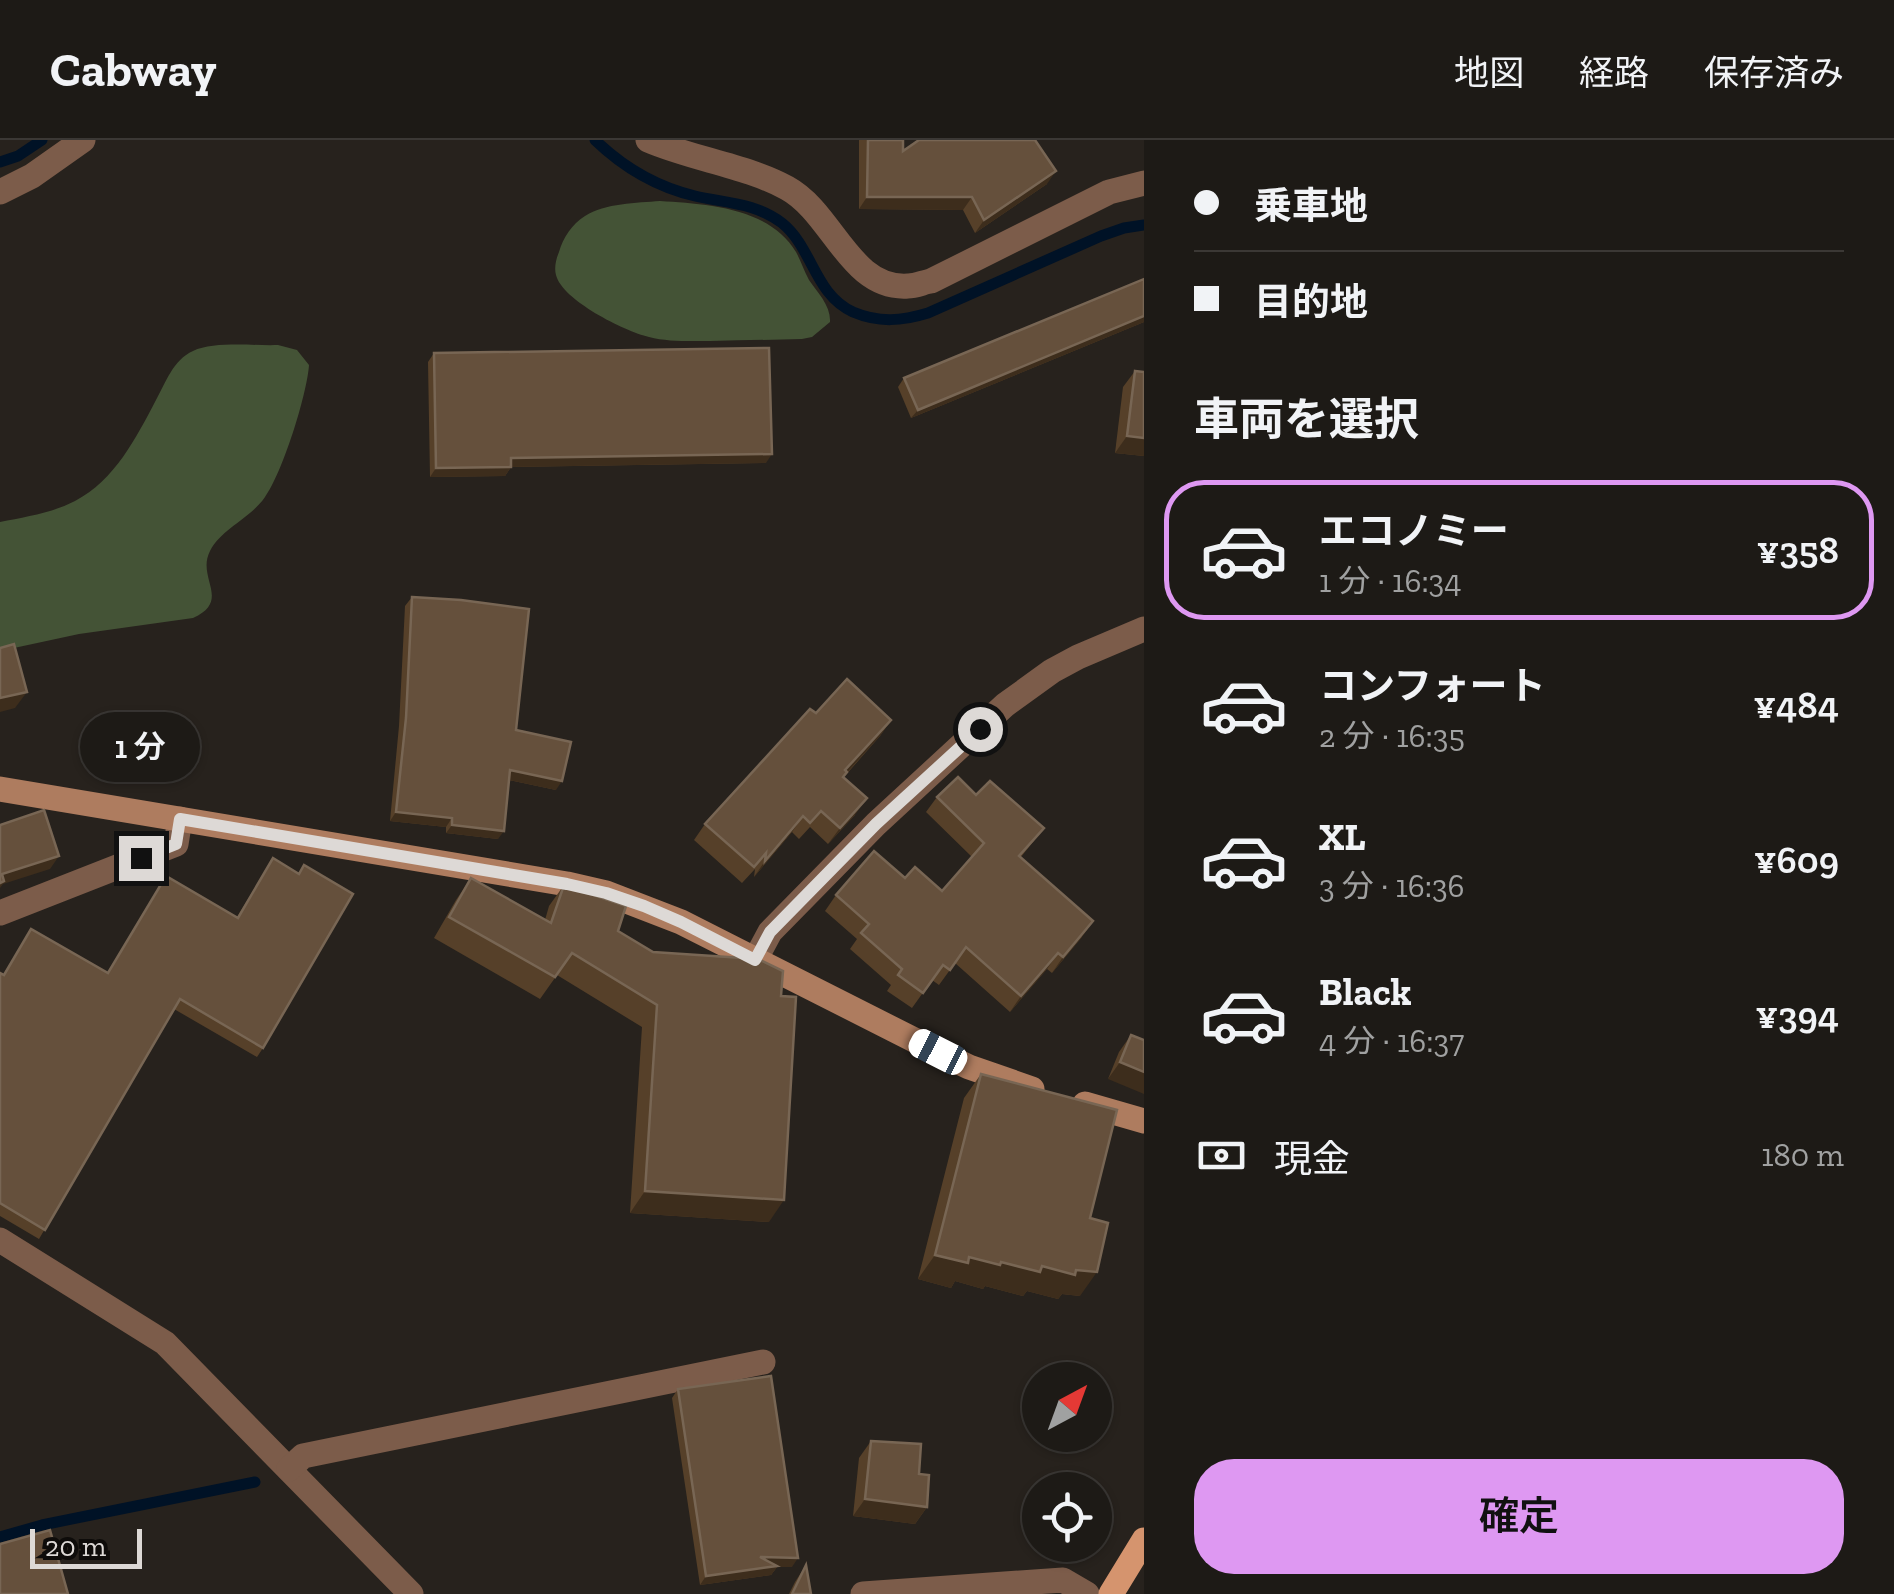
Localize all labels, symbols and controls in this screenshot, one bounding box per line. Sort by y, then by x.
text: Cabway [50,41,216,98]
text: 地図 [1454,52,1524,94]
text: 経路 [1579,52,1649,94]
text: 保存済み [1704,52,1844,94]
text: 乗車地 [1254,183,1368,229]
text: 目的地 [1254,279,1368,325]
text: 車両を選択 [1194,393,1419,447]
icon: car [1199,505,1289,595]
text: エコノミー [1319,508,1509,554]
text: ¥358 [1757,527,1839,573]
text: 1 分 · 16:34 [1319,562,1462,600]
icon: car [1199,660,1289,750]
text: コンフォート [1319,663,1546,709]
text: ¥484 [1754,682,1839,728]
route start [958,707,1003,752]
callout: 1 分 [81,713,201,783]
text: 2 分 · 16:35 [1319,717,1465,755]
text: 1 分 [114,728,166,766]
text: XL [1319,814,1366,860]
icon: car [1199,815,1289,905]
route end [119,836,164,881]
text: ¥609 [1754,837,1839,883]
text: 3 分 · 16:36 [1319,867,1465,905]
text: Black [1319,969,1412,1015]
icon: car [1199,970,1289,1060]
text: ¥394 [1755,992,1839,1038]
text: 4 分 · 16:37 [1319,1022,1464,1060]
car [904,1025,972,1079]
icon: cash [1194,1128,1249,1183]
text: 現金 [1274,1136,1350,1182]
text: 180 m [1761,1136,1844,1174]
north arrow [1022,1362,1112,1452]
map controls [1022,1362,1112,1562]
button: 確定 [1194,1459,1844,1574]
button: locate [1022,1472,1112,1562]
scale bar [30,1524,142,1568]
text: 20 m [45,1530,106,1563]

